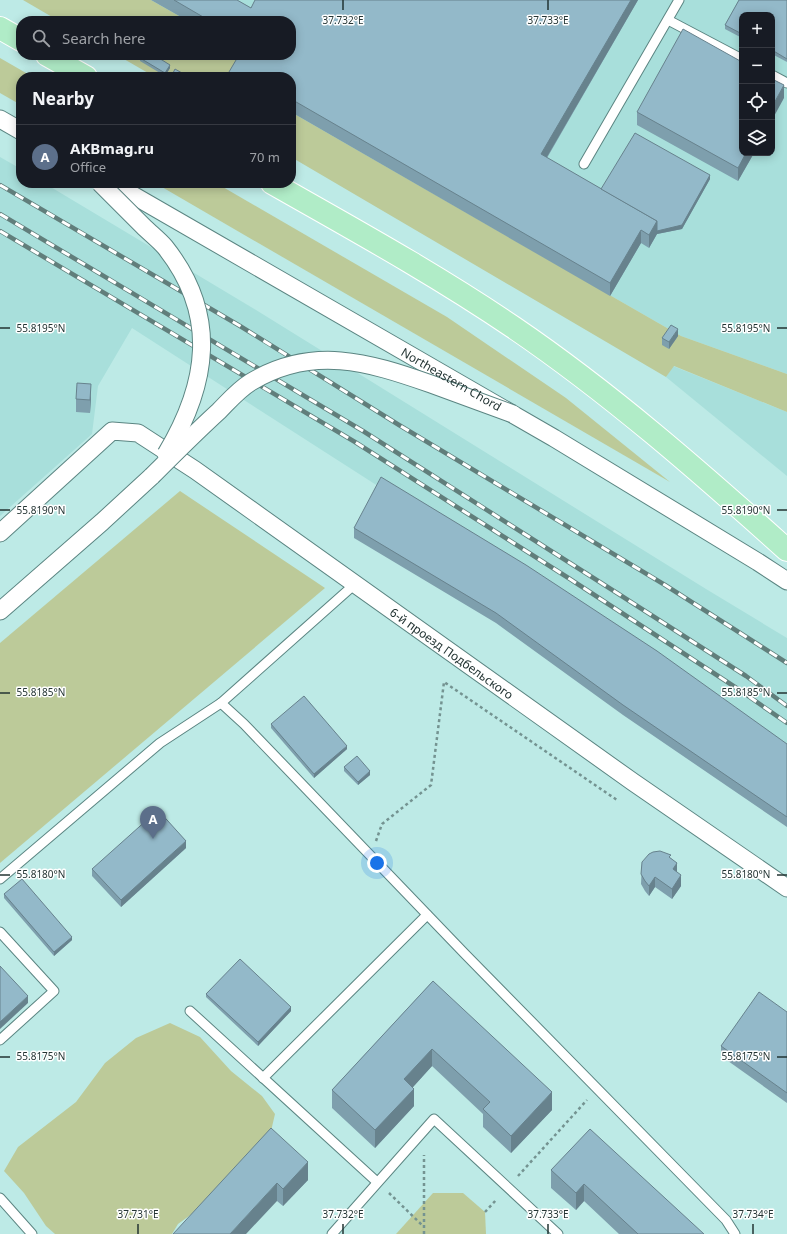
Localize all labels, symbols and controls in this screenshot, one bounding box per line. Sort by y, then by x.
map controls [739,12,775,156]
button: + [739,12,775,48]
text: 37.732°E [322,13,364,27]
text: 37.733°E [527,13,569,27]
search box [16,16,296,60]
icon: search [30,27,52,49]
text: Search here [62,28,145,48]
button: − [739,48,775,84]
button: locate [739,84,775,120]
text: Nearby [32,87,94,110]
button: layers [739,120,775,156]
text: AKBmag.ru [70,138,154,158]
text: A [41,148,50,166]
text: 70 m [250,148,280,166]
text: Office [70,158,106,176]
text: 55.8195°N [17,321,65,335]
text: 55.8195°N [722,321,770,335]
street label: Northeastern Chord [398,343,505,415]
text: 55.8190°N [17,503,65,517]
text: 55.8190°N [722,503,770,517]
street label: 6-й проезд Подбельского [387,603,517,703]
text: 55.8185°N [17,685,65,699]
text: 55.8185°N [722,685,770,699]
pin: A [140,806,166,839]
your location [367,853,387,873]
text: 55.8180°N [17,867,65,881]
text: 55.8180°N [722,867,770,881]
text: 55.8175°N [17,1049,65,1063]
text: 55.8175°N [722,1049,770,1063]
text: 37.731°E [117,1207,159,1221]
text: 37.732°E [322,1207,364,1221]
text: 37.733°E [527,1207,569,1221]
text: 37.734°E [732,1207,774,1221]

